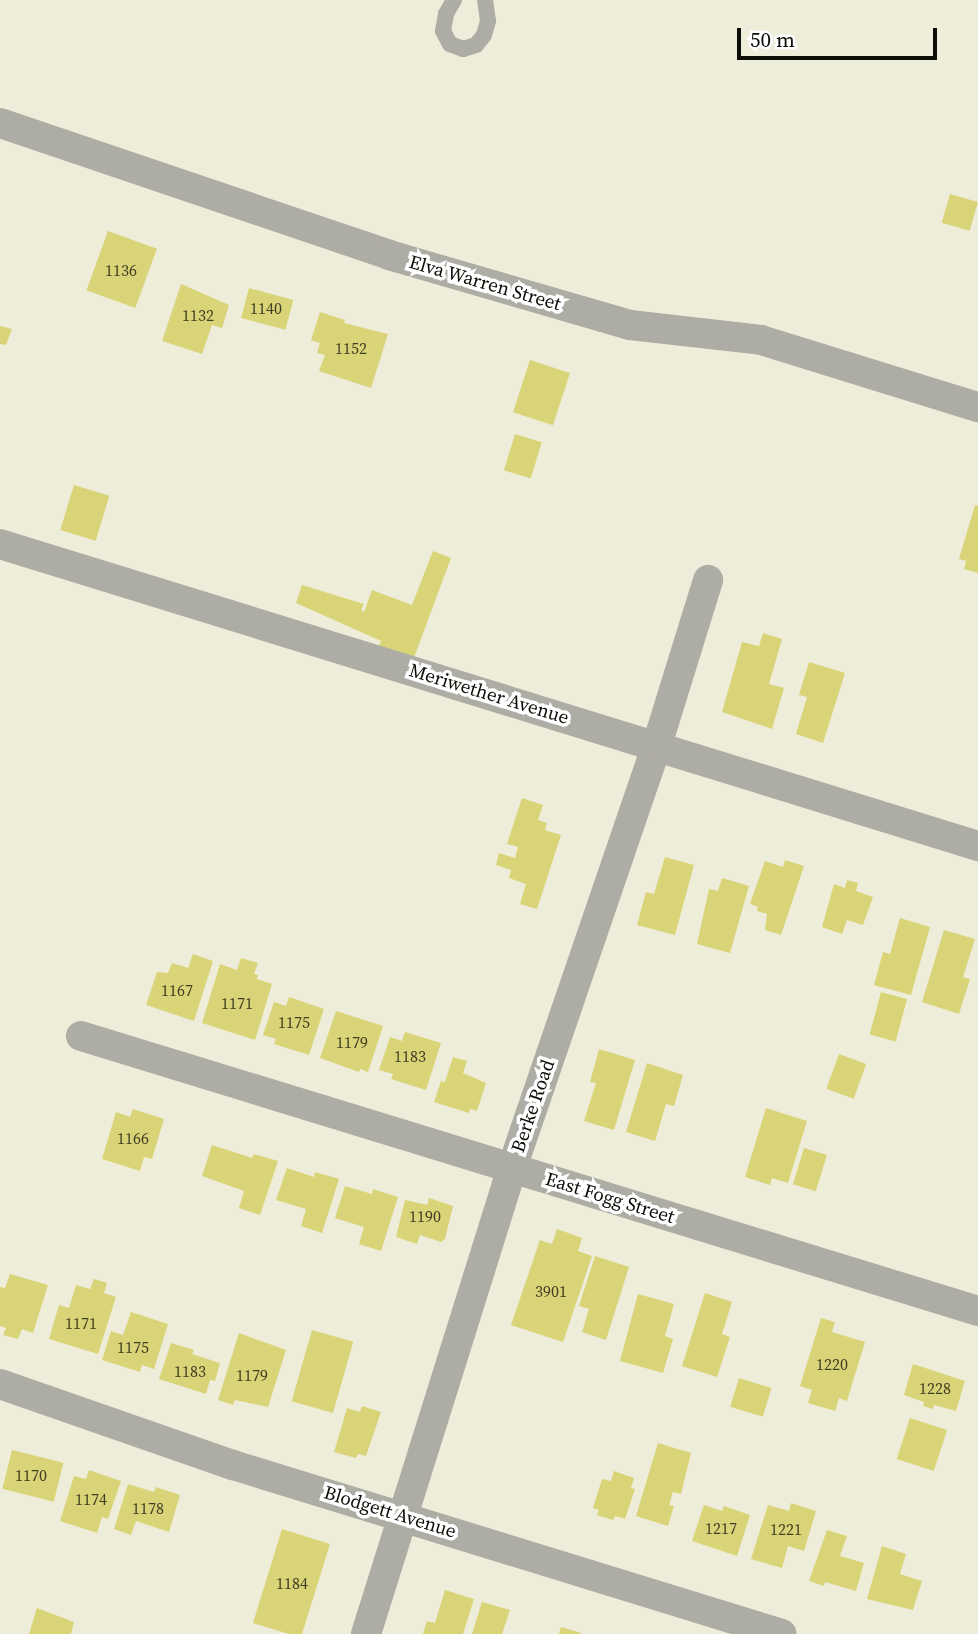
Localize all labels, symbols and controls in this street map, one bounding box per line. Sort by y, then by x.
scale bar [740,14,940,58]
text: 50 m [750,25,795,54]
street label: Elva Warren Street [406,250,564,316]
house number: 1136 [105,260,137,280]
house number: 1140 [250,298,282,318]
house number: 1132 [182,305,214,325]
house number: 1152 [335,338,367,358]
street label: Meriwether Avenue [406,659,572,729]
house number: 1167 [161,980,193,1000]
house number: 1171 [221,993,253,1013]
house number: 1175 [278,1012,310,1032]
house number: 1179 [336,1032,368,1052]
house number: 1183 [394,1046,426,1066]
street label: Berke Road [506,1057,560,1155]
house number: 1166 [117,1128,149,1148]
street label: East Fogg Street [543,1168,677,1228]
house number: 1190 [409,1206,441,1226]
house number: 3901 [535,1281,567,1301]
house number: 1171 [65,1313,97,1333]
house number: 1175 [117,1337,149,1357]
house number: 1220 [816,1354,848,1374]
house number: 1183 [174,1361,206,1381]
house number: 1179 [236,1365,268,1385]
house number: 1228 [919,1378,951,1398]
house number: 1170 [15,1465,47,1485]
street label: Blodgett Avenue [321,1481,459,1543]
house number: 1174 [75,1489,107,1509]
house number: 1178 [132,1498,164,1518]
house number: 1217 [705,1518,737,1538]
house number: 1221 [770,1519,802,1539]
house number: 1184 [276,1573,308,1593]

